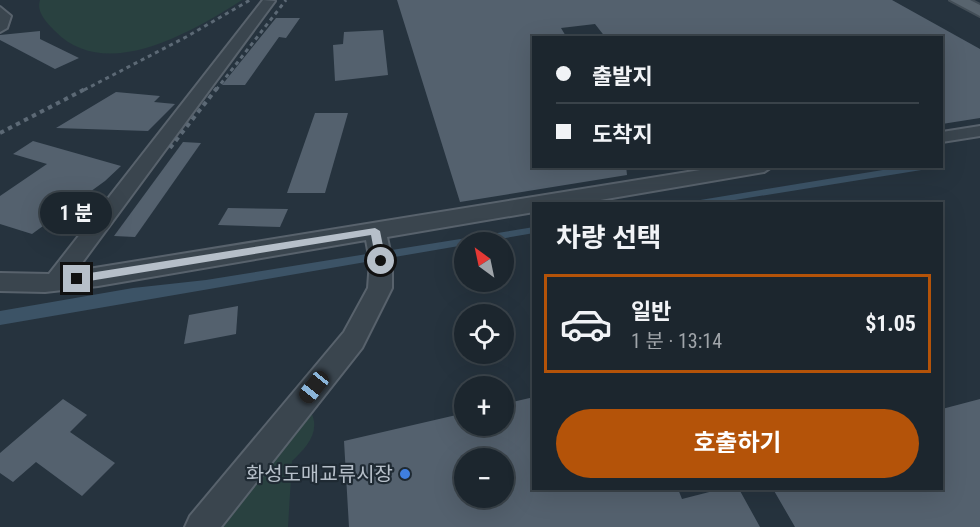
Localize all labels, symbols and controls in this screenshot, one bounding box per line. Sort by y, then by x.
text: 출발지 [592,64,653,89]
text: 도착지 [592,122,653,147]
callout: 1 분 [41,192,113,234]
text: 1 분 [59,201,93,225]
text: 차량 선택 [556,222,662,254]
north arrow [454,232,514,292]
map controls [454,232,514,508]
route start [367,247,394,274]
route end [63,265,90,292]
icon: car [559,297,613,351]
text: 일반 [631,299,671,324]
button: locate [454,304,514,364]
text: $1.05 [865,311,916,336]
text: 1 분 · 13:14 [631,329,722,353]
car [296,367,332,407]
button: + [454,376,514,436]
button: 호출하기 [556,409,919,478]
button: − [454,448,514,508]
place label: 화성도매교류시장 [246,462,393,486]
marker: 화성도매교류시장 [398,467,412,481]

